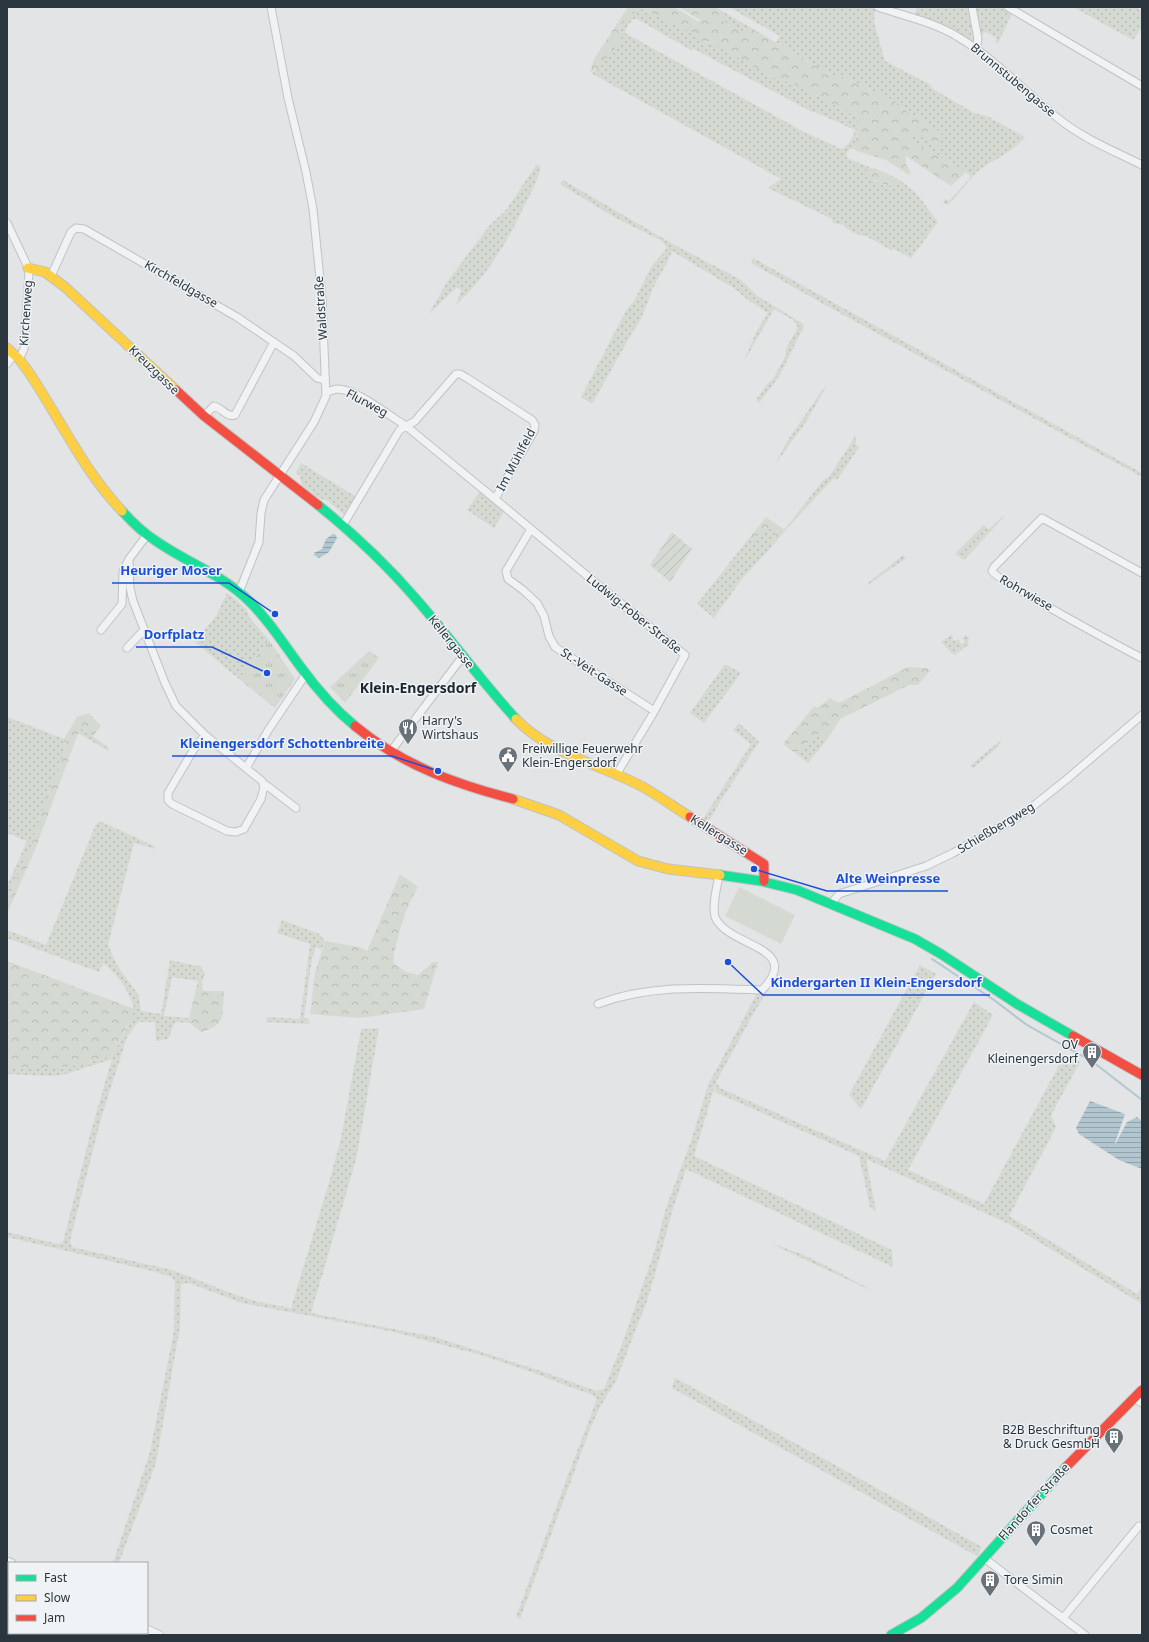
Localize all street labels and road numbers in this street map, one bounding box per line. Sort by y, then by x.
street label: Brunnstubengasse [967,39,1060,120]
street label: Kirchfeldgasse [141,256,221,312]
street label: Waldstraße [310,275,331,341]
street label: Kirchenweg [15,279,36,347]
street label: Kreuzgasse [125,341,184,398]
street label: Flurweg [343,384,391,421]
street label: Im Mühlfeld [492,425,539,494]
street label: Ludwig-Fober-Straße [583,570,686,657]
street label: Rohrwiese [996,570,1056,615]
street label: Kellergasse [425,611,478,672]
street label: St.-Veit-Gasse [557,644,631,700]
street label: Schießbergweg [954,798,1037,857]
street label: Kellergasse [687,810,751,859]
street label: Flandorfer Straße [994,1459,1073,1544]

